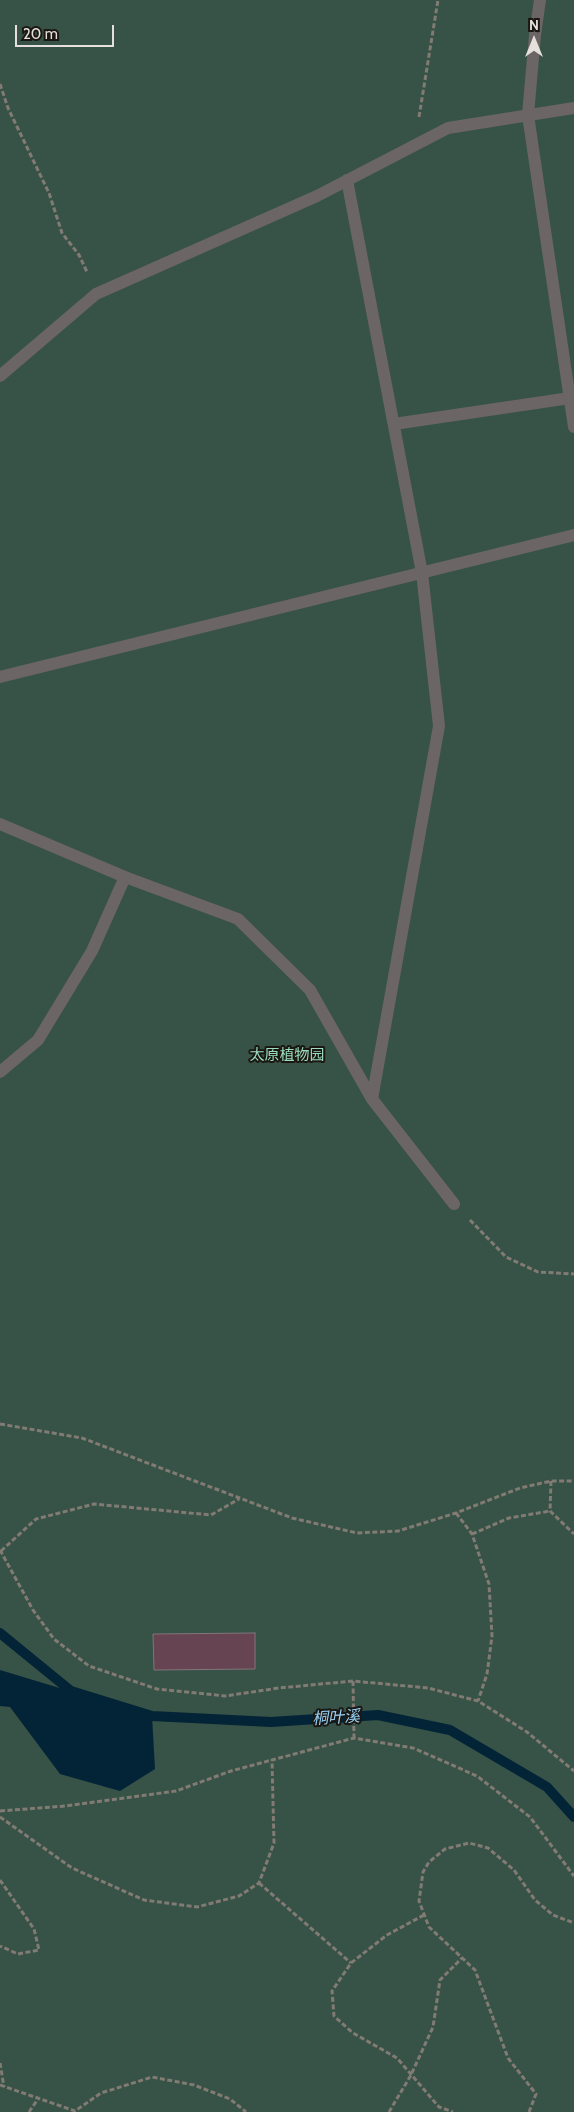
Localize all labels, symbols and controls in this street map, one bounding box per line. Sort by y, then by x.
scale bar [18,15,116,47]
north arrow [509,15,559,65]
text: N [529,16,539,34]
text: 20 m [23,25,58,43]
park label: 太原植物园 [250,1047,324,1065]
water label: 桐叶溪 [311,1707,361,1729]

